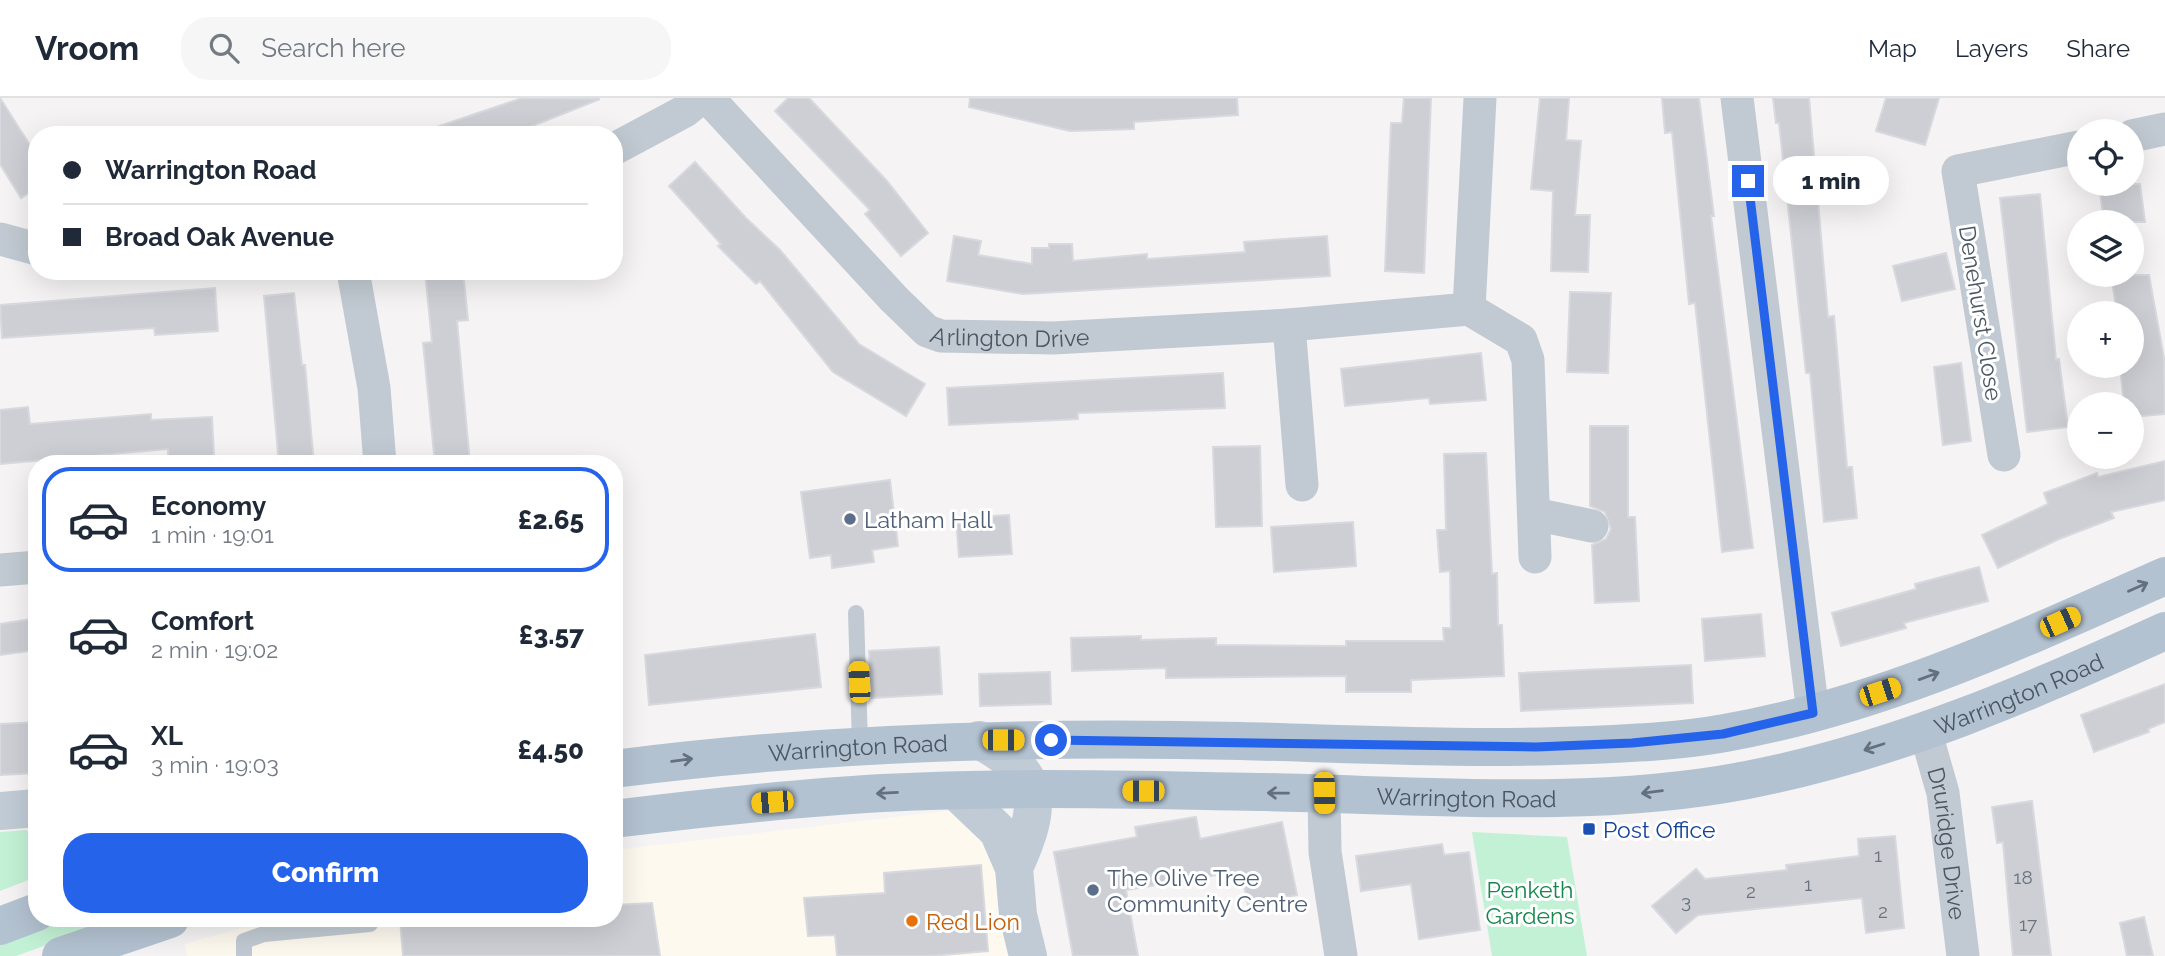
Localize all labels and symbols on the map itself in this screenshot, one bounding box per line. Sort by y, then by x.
callout: 1 min [1772,156,1888,206]
route end [1732,165,1764,197]
street label: Denehurst Close [1954,223,2008,403]
street label: Arlington Drive [927,320,1090,352]
place label: Latham Hall [864,506,993,533]
marker: Latham Hall [842,511,858,527]
one-way arrow [2127,580,2149,593]
car [2037,604,2084,640]
street label: Warrington Road [1930,647,2107,740]
car [848,660,871,704]
one-way arrow [1917,668,1939,681]
car [1857,676,1904,708]
route start [1035,724,1067,756]
street label: Warrington Road [767,729,948,766]
car [983,730,1025,751]
one-way arrow [1864,742,1886,754]
one-way arrow [670,753,693,766]
street label: Druridge Drive [1923,764,1972,921]
car [1314,772,1335,814]
car [1123,781,1165,802]
street label: Warrington Road [1376,782,1557,812]
one-way arrow [1641,785,1664,798]
one-way arrow [1266,786,1289,799]
one-way arrow [876,787,899,800]
car [751,790,794,814]
place label: Post Office [1603,816,1716,843]
marker: Post Office [1581,821,1597,837]
house number: 1 [1874,844,1882,866]
place label: The Olive Tree Community Centre [1107,864,1308,917]
house number: 18 [2013,866,2033,888]
house number: 1 [1804,873,1812,895]
park label: Penketh Gardens [1485,876,1575,929]
house number: 2 [1746,880,1756,902]
marker: The Olive Tree Community Centre [1085,882,1101,898]
house number: 3 [1681,890,1691,912]
house number: 2 [1878,900,1888,922]
place label: Red Lion [926,908,1020,935]
marker: Red Lion [904,913,920,929]
house number: 17 [2019,913,2037,935]

